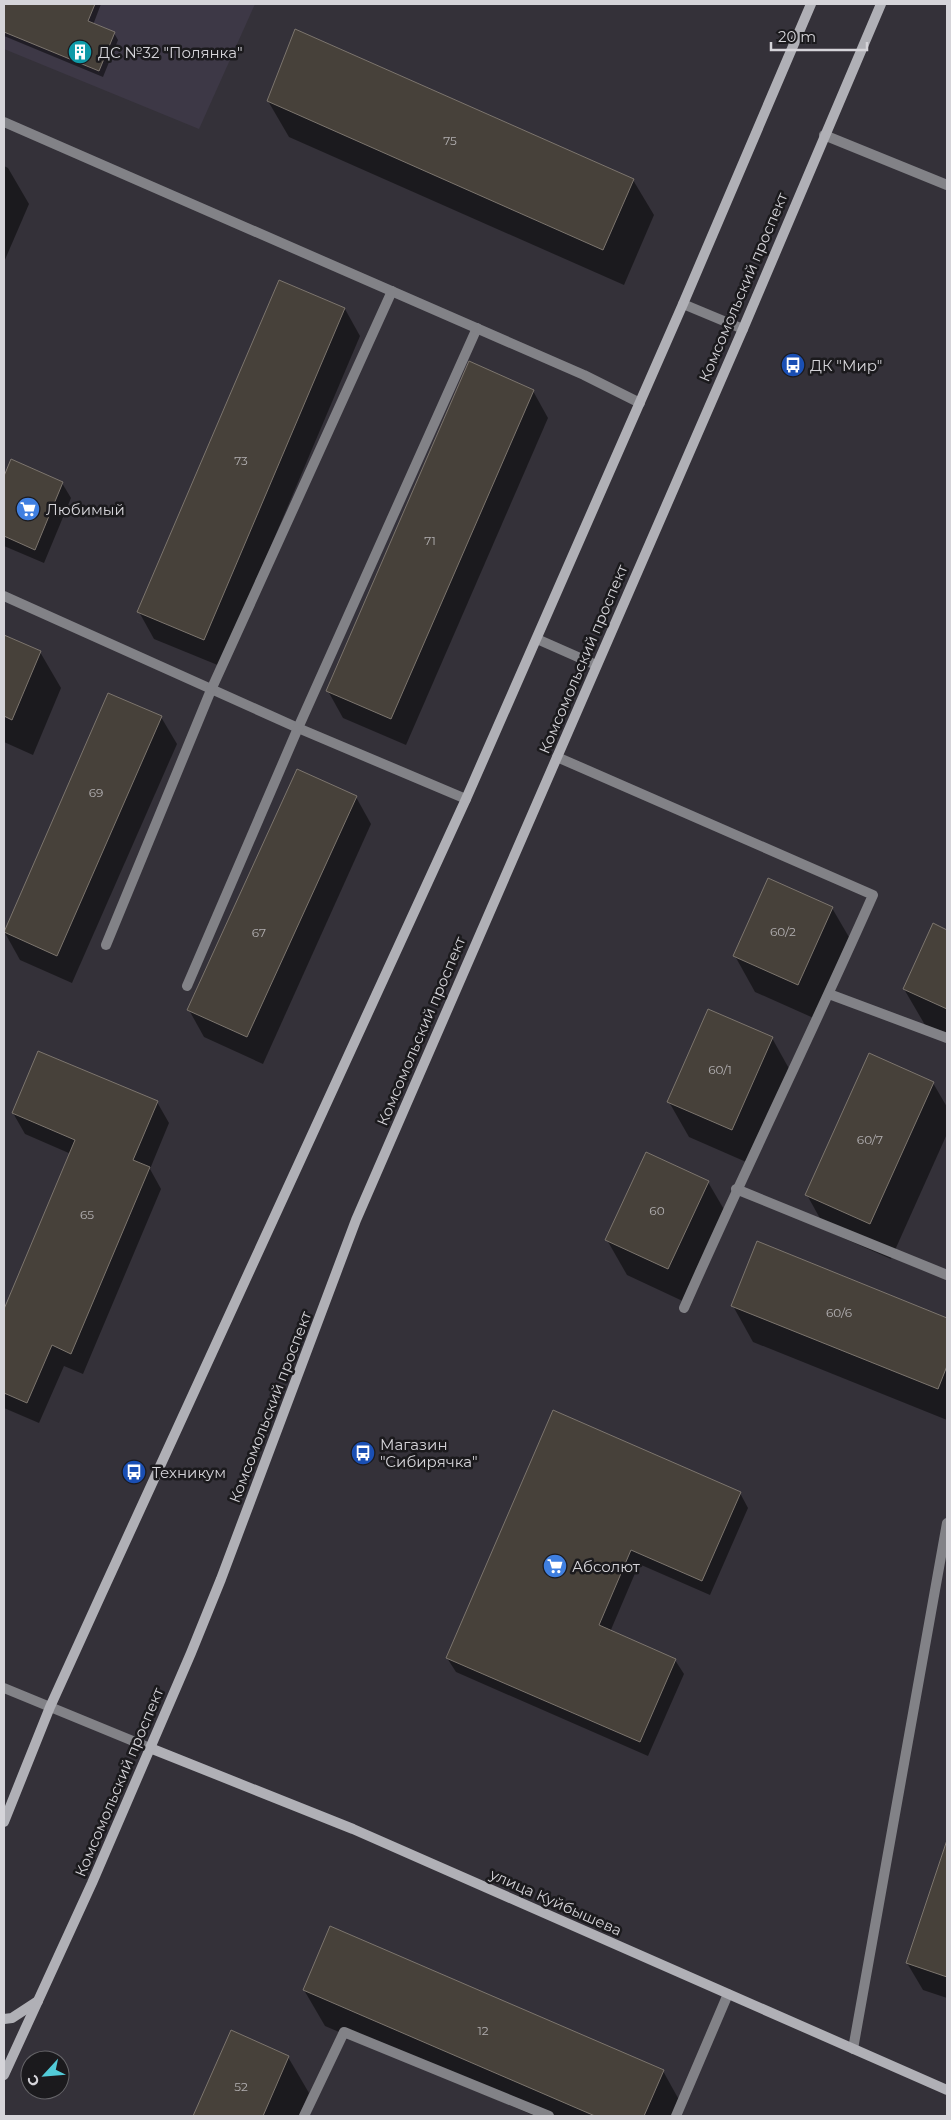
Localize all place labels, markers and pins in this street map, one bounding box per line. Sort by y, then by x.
building icon: ДС №32 "Полянка" [67,39,93,65]
place label: ДС №32 "Полянка" [98,43,243,62]
bus stop icon: ДК "Мир" [780,352,806,378]
place label: ДК "Мир" [810,356,882,375]
supermarket icon: Любимый [15,496,41,522]
place label: Любимый [46,500,125,519]
place label: Магазин "Сибирячка" [380,1435,478,1471]
bus stop icon: Магазин "Сибирячка" [350,1440,376,1466]
bus stop icon: Техникум [121,1459,147,1485]
place label: Техникум [152,1463,226,1482]
supermarket icon: Абсолют [542,1553,568,1579]
place label: Абсолют [572,1557,641,1576]

